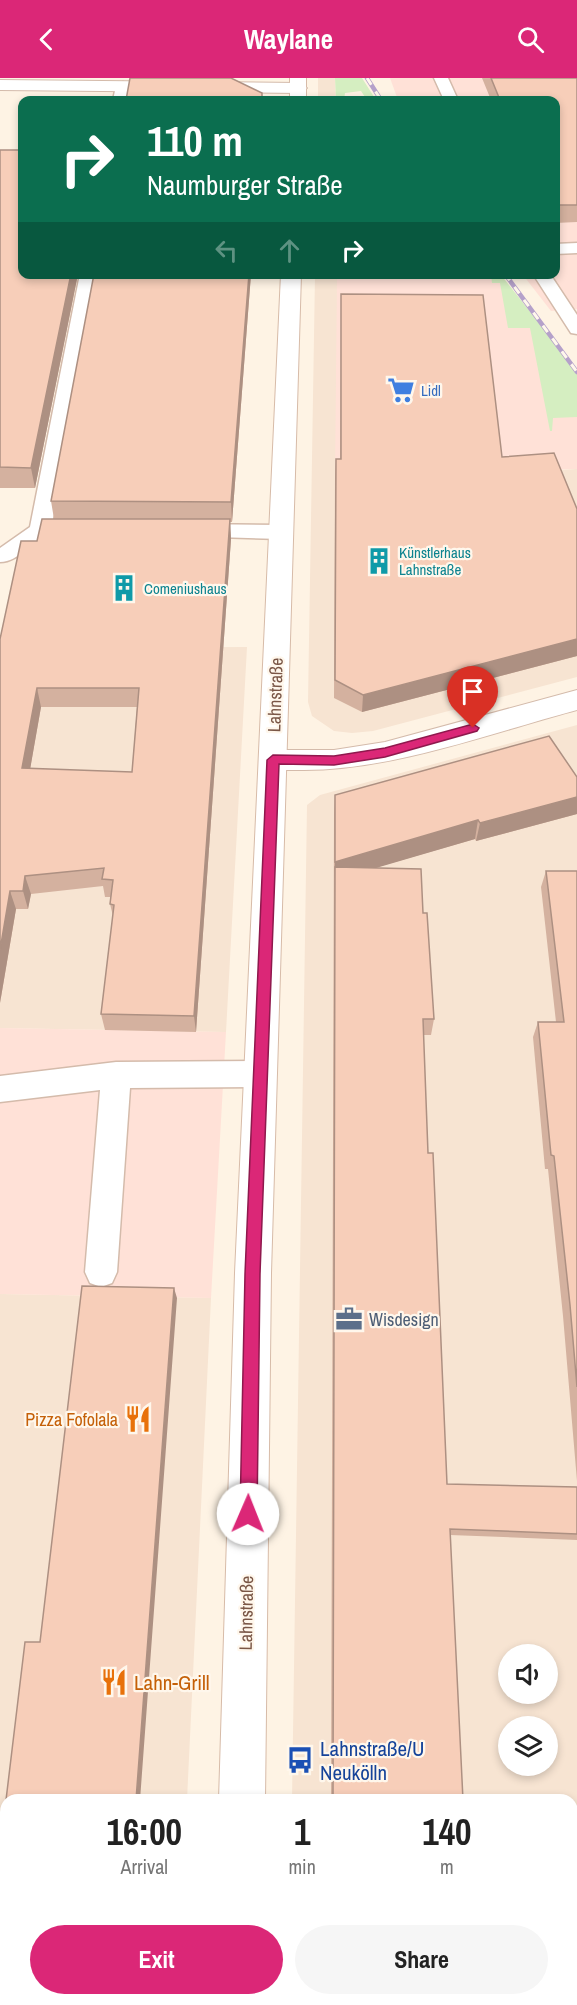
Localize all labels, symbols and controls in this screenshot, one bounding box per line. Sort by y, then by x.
text: Waylane [244,21,333,57]
icon: back [30,23,63,56]
icon: search [514,23,547,56]
text: 110 m [147,113,243,169]
icon: right [48,120,126,198]
text: Naumburger Straße [147,167,343,203]
icon: left [210,234,243,267]
icon: ahead [273,234,306,267]
icon: right [336,234,369,267]
supermarket icon: Lidl [386,375,416,405]
place label: Lidl [421,380,441,401]
place label: Künstlerhaus Lahnstraße [399,542,471,580]
building icon: Künstlerhaus Lahnstraße [364,546,394,576]
building icon: Comeniushaus [109,573,139,603]
place label: Comeniushaus [144,578,227,599]
street label: Lahnstraße [261,657,289,733]
pin [447,666,498,728]
icon: arrive [456,675,489,708]
office icon: Wisdesign [334,1304,364,1334]
place label: Wisdesign [369,1307,439,1332]
restaurant icon: Pizza Fofolala [123,1404,153,1434]
place label: Pizza Fofolala [25,1407,118,1432]
position arrow [216,1482,280,1546]
street label: Lahnstraße [233,1575,259,1651]
map controls [498,1644,558,1776]
button: sound [498,1644,558,1704]
restaurant icon: Lahn-Grill [99,1667,129,1697]
place label: Lahn-Grill [134,1668,210,1697]
button: layers [498,1716,558,1776]
place label: Lahnstraße/U Neukölln [320,1734,424,1787]
bus stop icon: Lahnstraße/U Neukölln [285,1745,315,1775]
text: 16:00 [106,1808,182,1856]
text: 1 [294,1808,310,1856]
text: 140 [422,1808,472,1856]
text: Arrival [121,1853,168,1880]
text: min [288,1853,316,1880]
text: m [440,1853,454,1880]
button: Exit [30,1925,283,1994]
button: Share [295,1925,548,1994]

